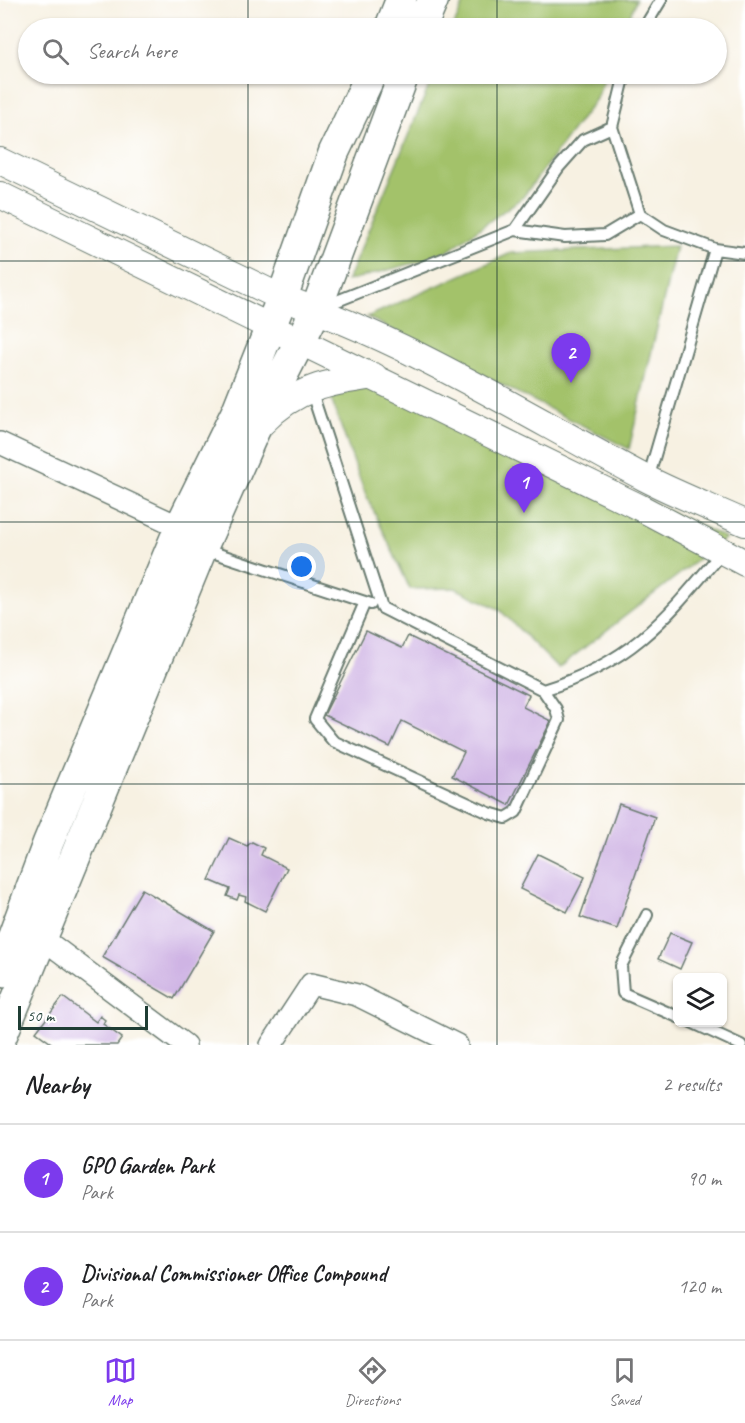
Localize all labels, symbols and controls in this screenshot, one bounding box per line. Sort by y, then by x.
search box [18,18,727,84]
icon: search [39,35,72,68]
text: Search here [87,37,177,65]
pin: 2 [552,334,590,383]
pin: 1 [504,464,544,513]
your location [287,552,316,581]
map controls [673,973,727,1027]
button: layers [673,973,727,1027]
scale bar [18,1003,148,1030]
text: 50 m [27,1006,54,1026]
text: Nearby [24,1068,89,1101]
text: 2 results [662,1072,721,1097]
text: GPO Garden Park [81,1152,214,1180]
text: 1 [39,1166,48,1191]
text: 90 m [687,1166,721,1191]
text: Park [81,1180,113,1205]
text: Divisional Commissioner Office Compound [81,1260,386,1288]
text: 2 [39,1274,48,1299]
text: 120 m [678,1274,721,1299]
text: Park [81,1288,113,1313]
tab: Map [104,1354,137,1410]
tab: Directions [345,1354,400,1410]
tab: Saved [608,1354,641,1410]

